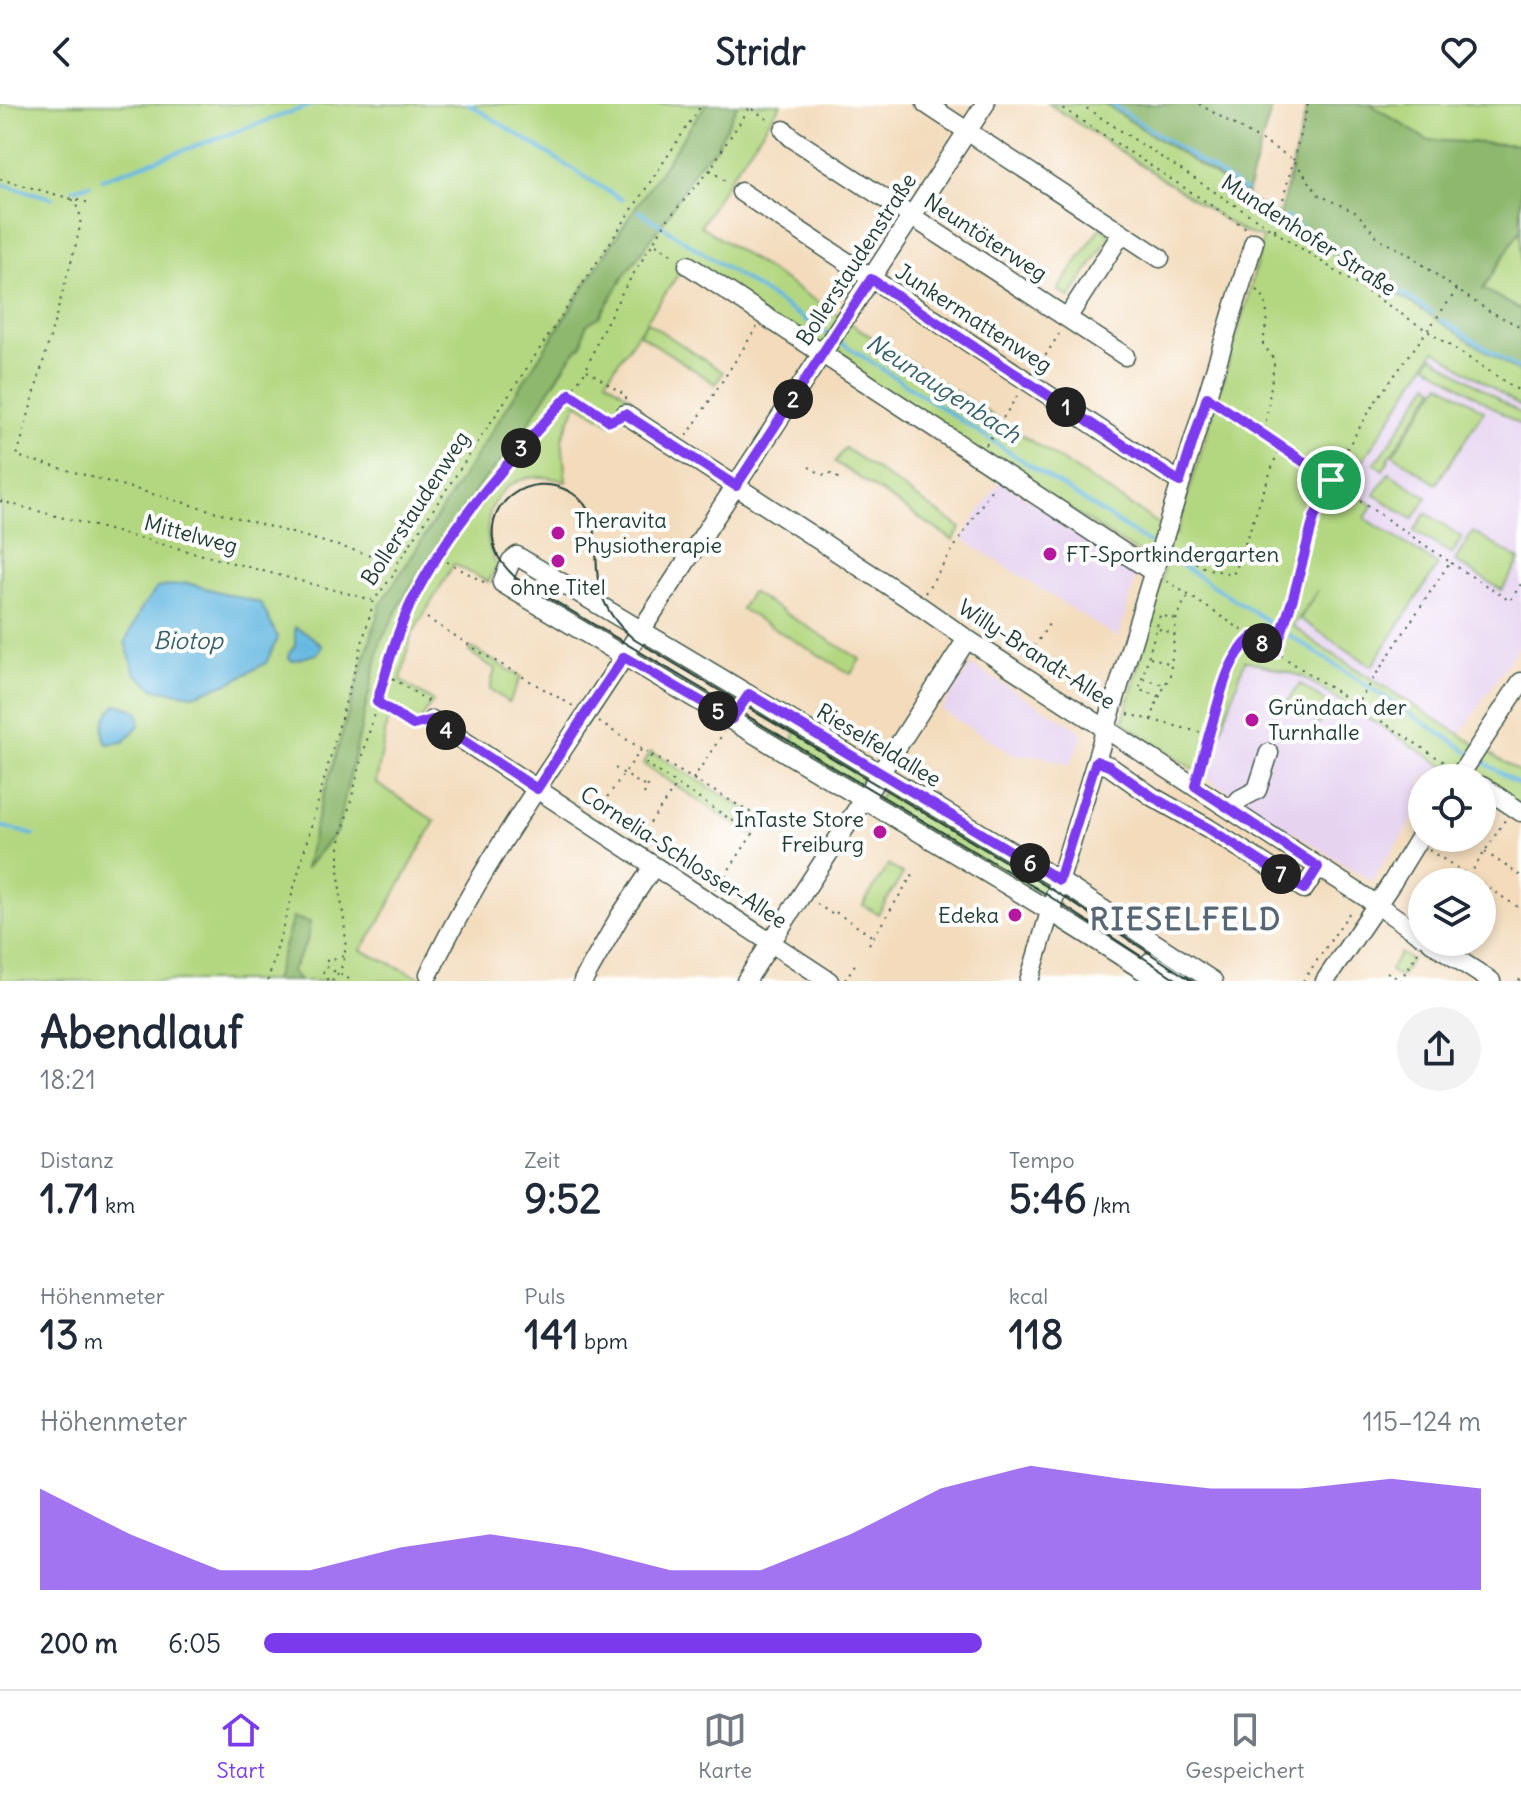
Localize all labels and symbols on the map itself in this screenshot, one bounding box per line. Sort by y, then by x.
street label: Bollerstaudenstraße [790,167,922,351]
street label: Mundenhofer Straße [1216,168,1402,302]
street label: Neuntöterweg [919,187,1053,287]
street label: Junkermattenweg [891,257,1057,379]
water label: Neunaugenbach [861,327,1028,450]
pin: 2 [773,379,813,419]
pin: 1 [1046,387,1086,427]
street label: Bollerstaudenweg [355,425,475,591]
pin: 3 [501,428,541,468]
pin [1297,446,1365,514]
place label: Theravita Physiotherapie [574,506,722,559]
street label: Mittelweg [141,508,241,560]
marker: Theravita Physiotherapie [549,524,567,542]
place label: FT-Sportkindergarten [1066,540,1279,568]
marker: FT-Sportkindergarten [1041,545,1059,563]
marker: ohne Titel [549,552,567,570]
place label: ohne Titel [510,573,606,601]
street label: Willy-Brandt-Allee [953,593,1121,715]
pin: 8 [1242,623,1282,663]
water label: Biotop [153,625,224,655]
pin: 5 [698,691,738,731]
place label: Gründach der Turnhalle [1268,693,1407,746]
street label: Rieselfeldallee [812,697,946,793]
pin: 4 [426,710,466,750]
marker: Gründach der Turnhalle [1243,711,1261,729]
street label: Cornelia-Schlosser-Allee [575,780,793,934]
place label: InTaste Store Freiburg [734,805,864,858]
marker: InTaste Store Freiburg [871,823,889,841]
pin: 6 [1010,843,1050,883]
pin: 7 [1261,854,1301,894]
district label: RIESELFELD [1090,900,1282,938]
place label: Edeka [938,901,999,929]
marker: Edeka [1006,906,1024,924]

